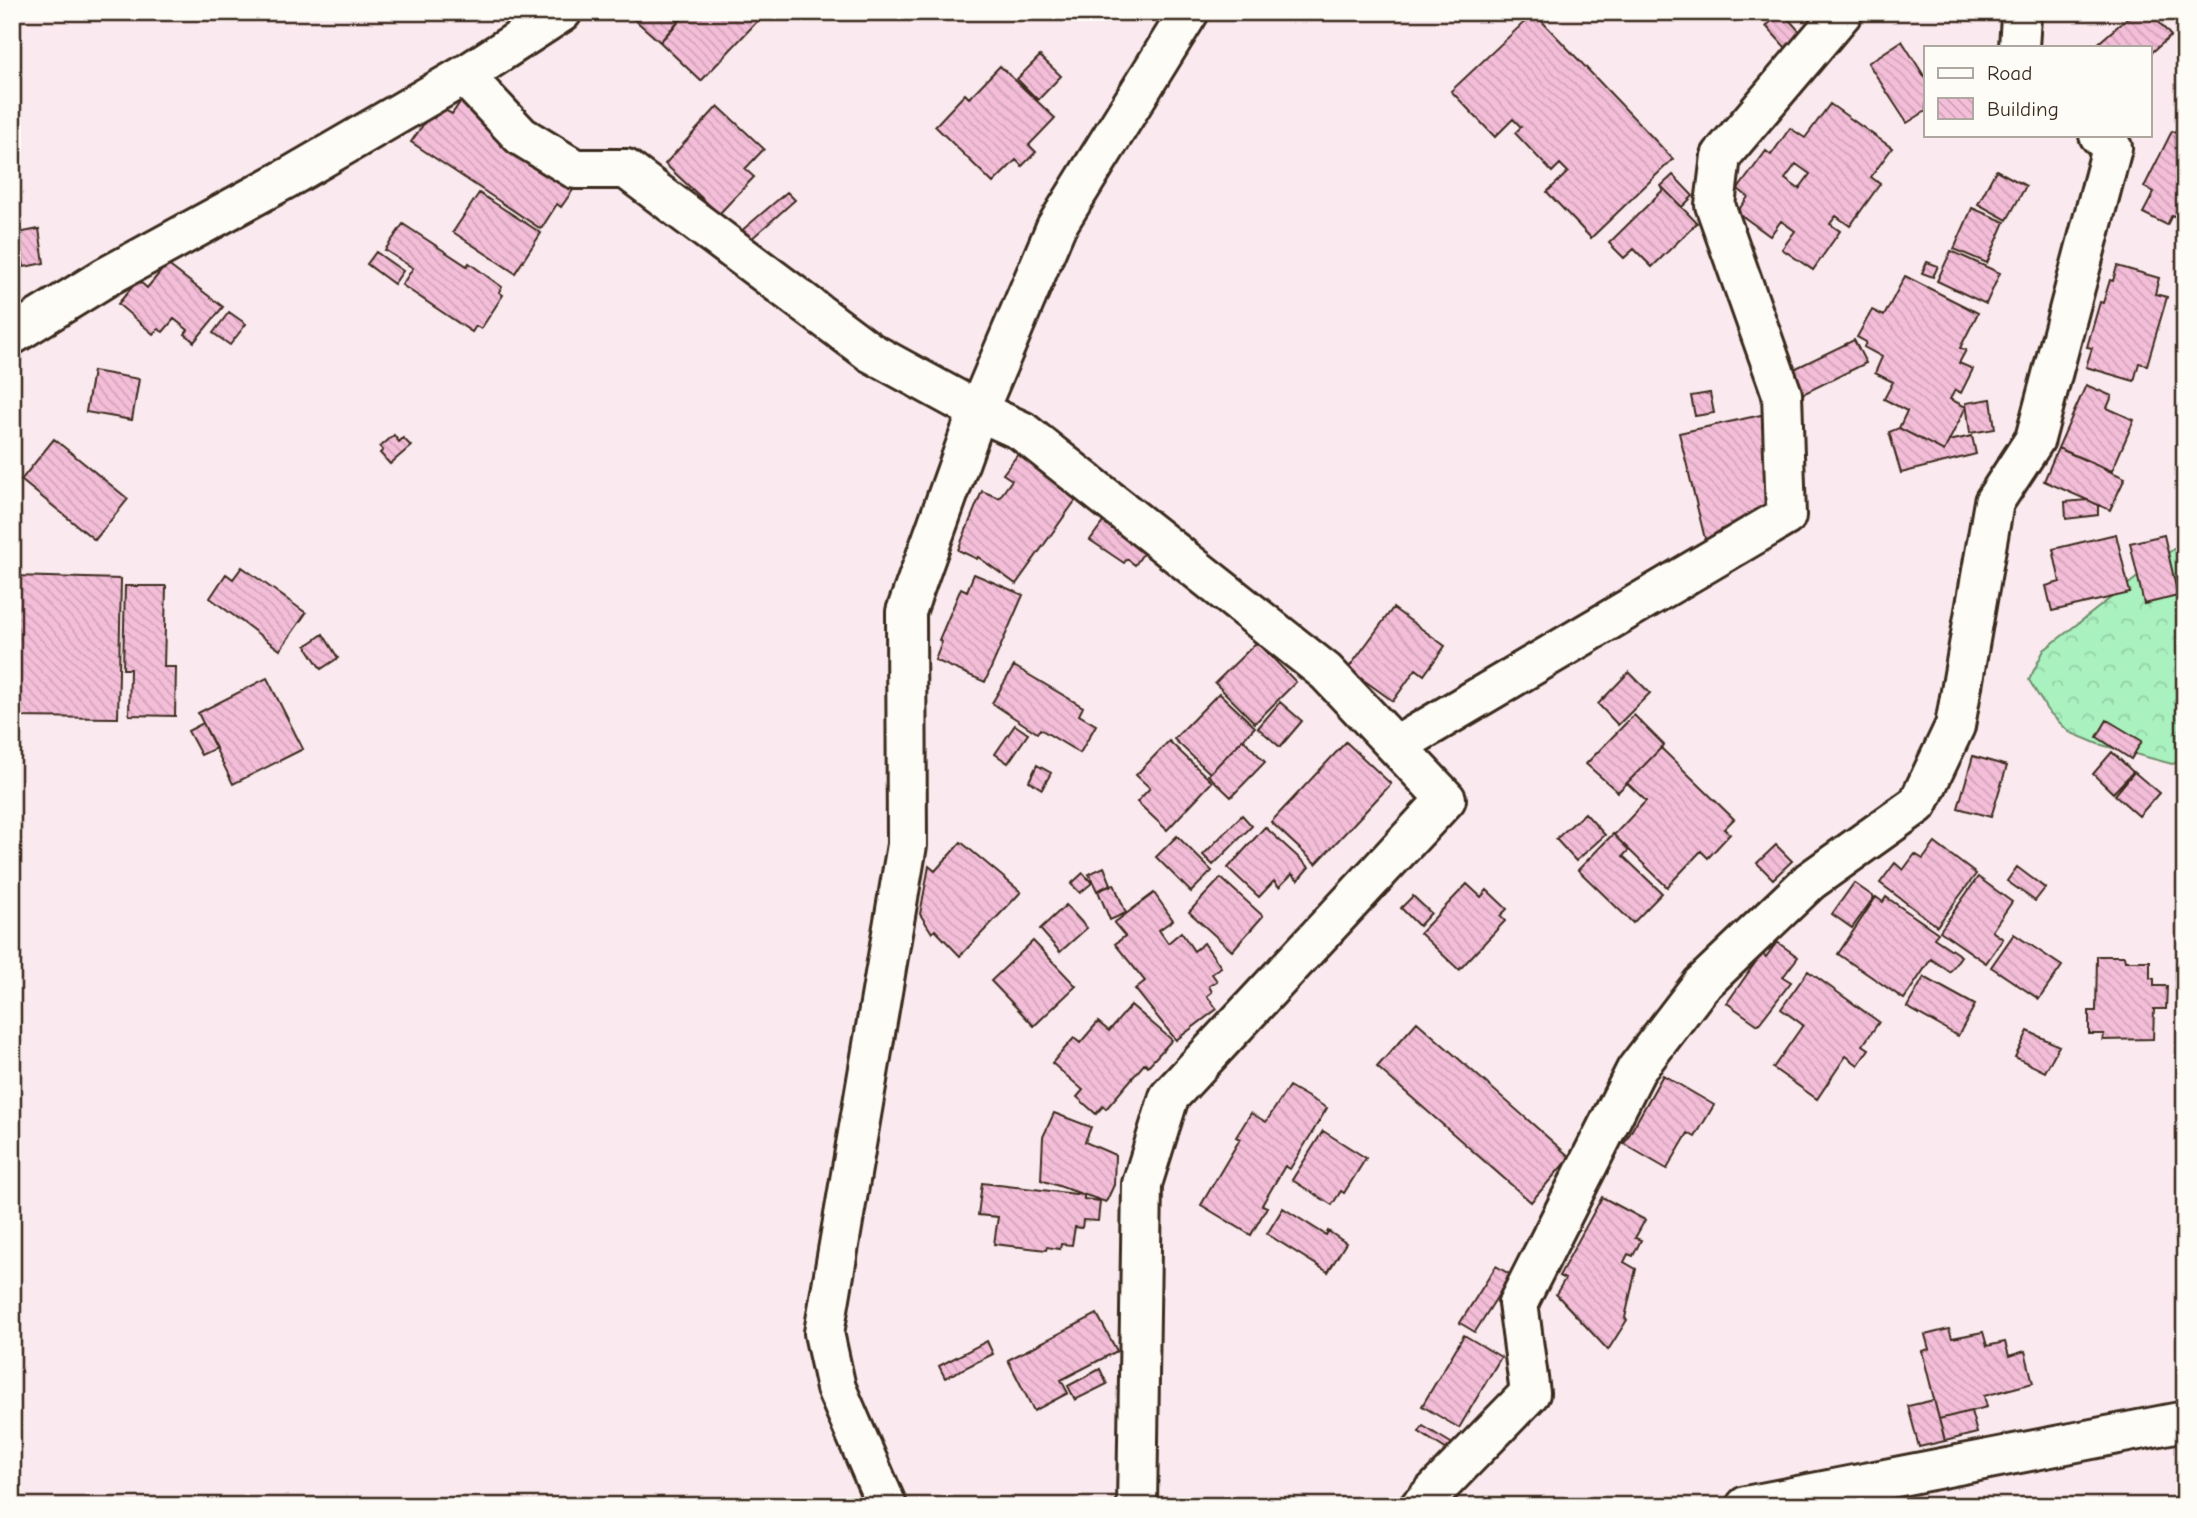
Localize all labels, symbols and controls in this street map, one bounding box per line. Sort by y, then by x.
legend [1924,46,2152,136]
text: Road [1987,61,2032,85]
text: Building [1987,97,2059,121]

